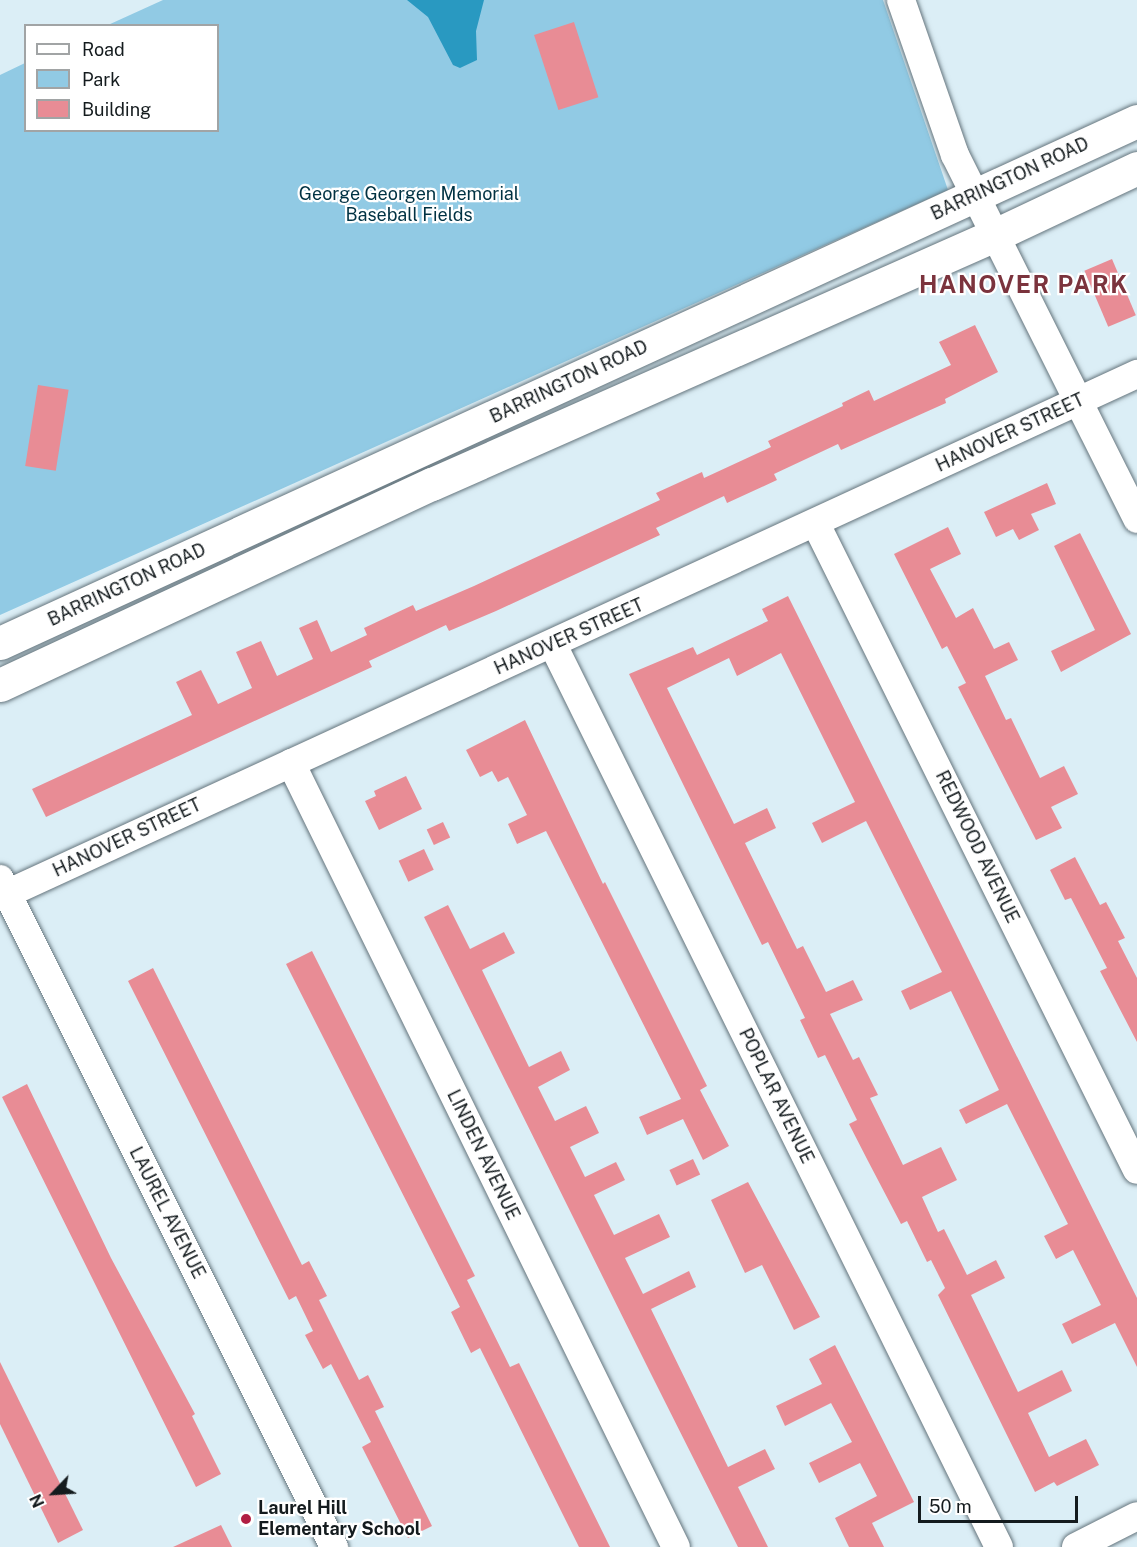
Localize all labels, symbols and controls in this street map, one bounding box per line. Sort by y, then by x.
legend [24,24,219,132]
text: Road [82,39,125,60]
text: Park [82,69,120,90]
text: Building [82,99,151,120]
street label: BARRINGTON ROAD [928,133,1092,225]
park label: George Georgen Memorial Baseball Fields [299,184,519,226]
district label: HANOVER PARK [919,271,1129,299]
street label: BARRINGTON ROAD [487,336,651,428]
street label: HANOVER STREET [932,389,1088,477]
street label: BARRINGTON ROAD [45,539,209,631]
street label: HANOVER STREET [491,594,647,680]
street label: REDWOOD AVENUE [931,767,1023,927]
street label: HANOVER STREET [49,794,205,882]
street label: POPLAR AVENUE [734,1025,818,1167]
street label: LINDEN AVENUE [442,1086,524,1224]
street label: LAUREL AVENUE [124,1143,210,1283]
north arrow [24,1463,84,1523]
scale bar [921,1484,1082,1522]
text: N [26,1491,48,1511]
text: 50 m [929,1496,972,1517]
place label: Laurel Hill Elementary School [258,1498,421,1540]
marker: Laurel Hill Elementary School [239,1512,253,1526]

